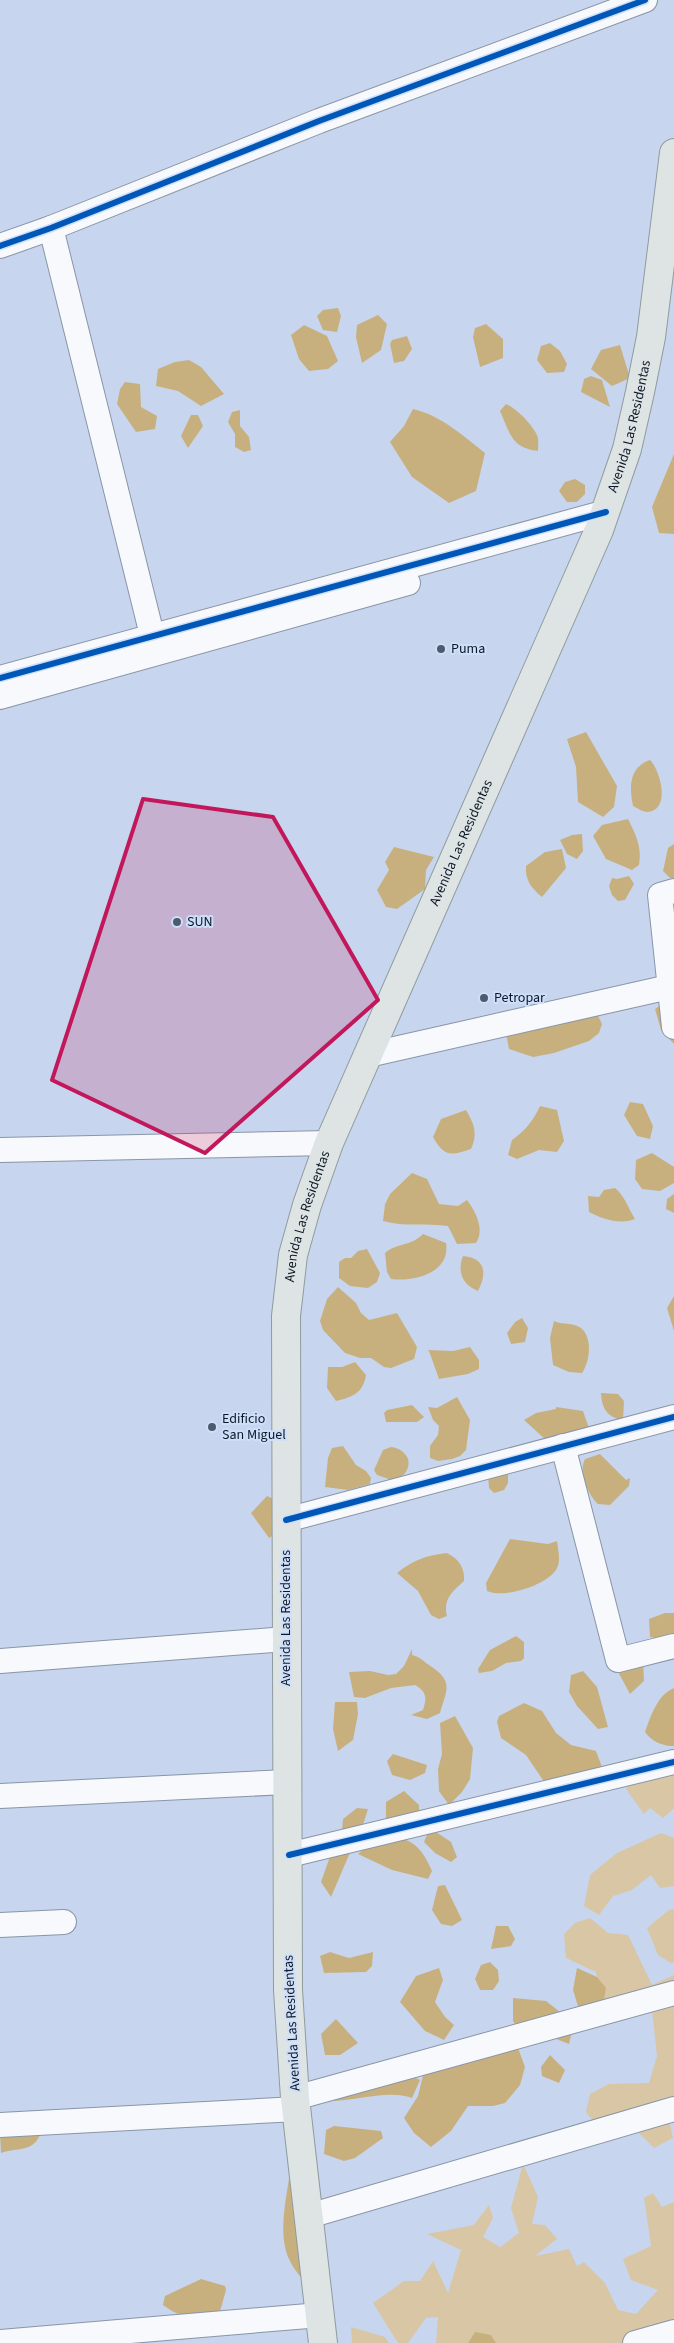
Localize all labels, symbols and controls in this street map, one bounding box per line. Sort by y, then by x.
street label: Avenida Las Residentas [603,358,656,495]
place label: Puma [451,639,485,659]
marker: Puma [435,643,447,655]
street label: Avenida Las Residentas [425,776,498,909]
place label: SUN [187,912,213,932]
marker: SUN [171,916,183,928]
place label: Petropar [494,988,545,1008]
marker: Petropar [478,992,490,1004]
street label: Avenida Las Residentas [280,1148,336,1283]
place label: Edificio San Miguel [222,1409,286,1445]
marker: Edificio San Miguel [206,1421,218,1433]
street label: Avenida Las Residentas [276,1550,296,1686]
street label: Avenida Las Residentas [278,1954,306,2091]

